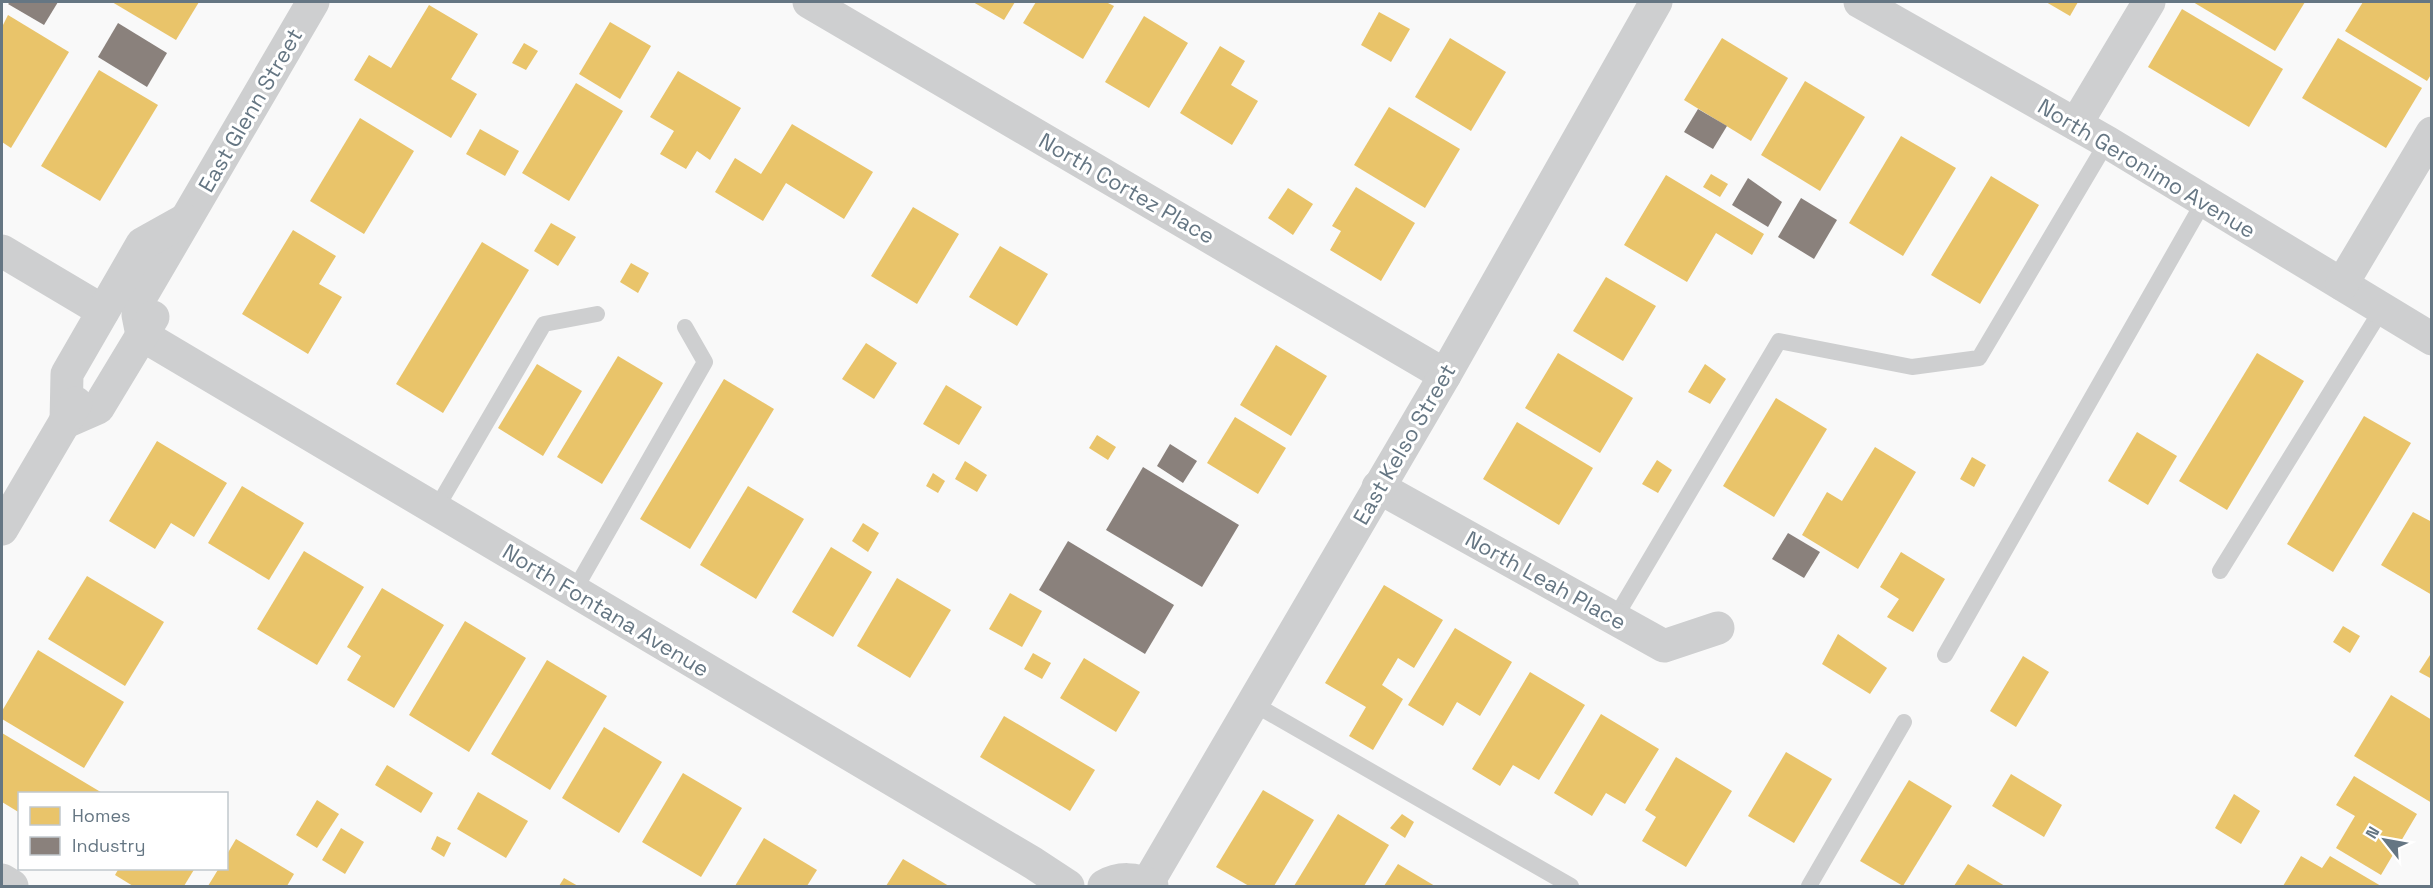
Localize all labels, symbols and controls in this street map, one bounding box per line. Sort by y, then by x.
street label: East Glenn Street [192,23,308,197]
street label: North Geronimo Avenue [2033,92,2261,244]
street label: North Cortez Place [1034,126,1220,250]
street label: East Kelso Street [1346,358,1462,530]
street label: North Leah Place [1461,524,1631,636]
street label: North Fontana Avenue [498,537,714,683]
legend [18,792,228,870]
text: Homes [72,804,131,827]
north arrow [2355,810,2415,870]
text: N [2361,823,2384,843]
text: Industry [72,834,145,857]

